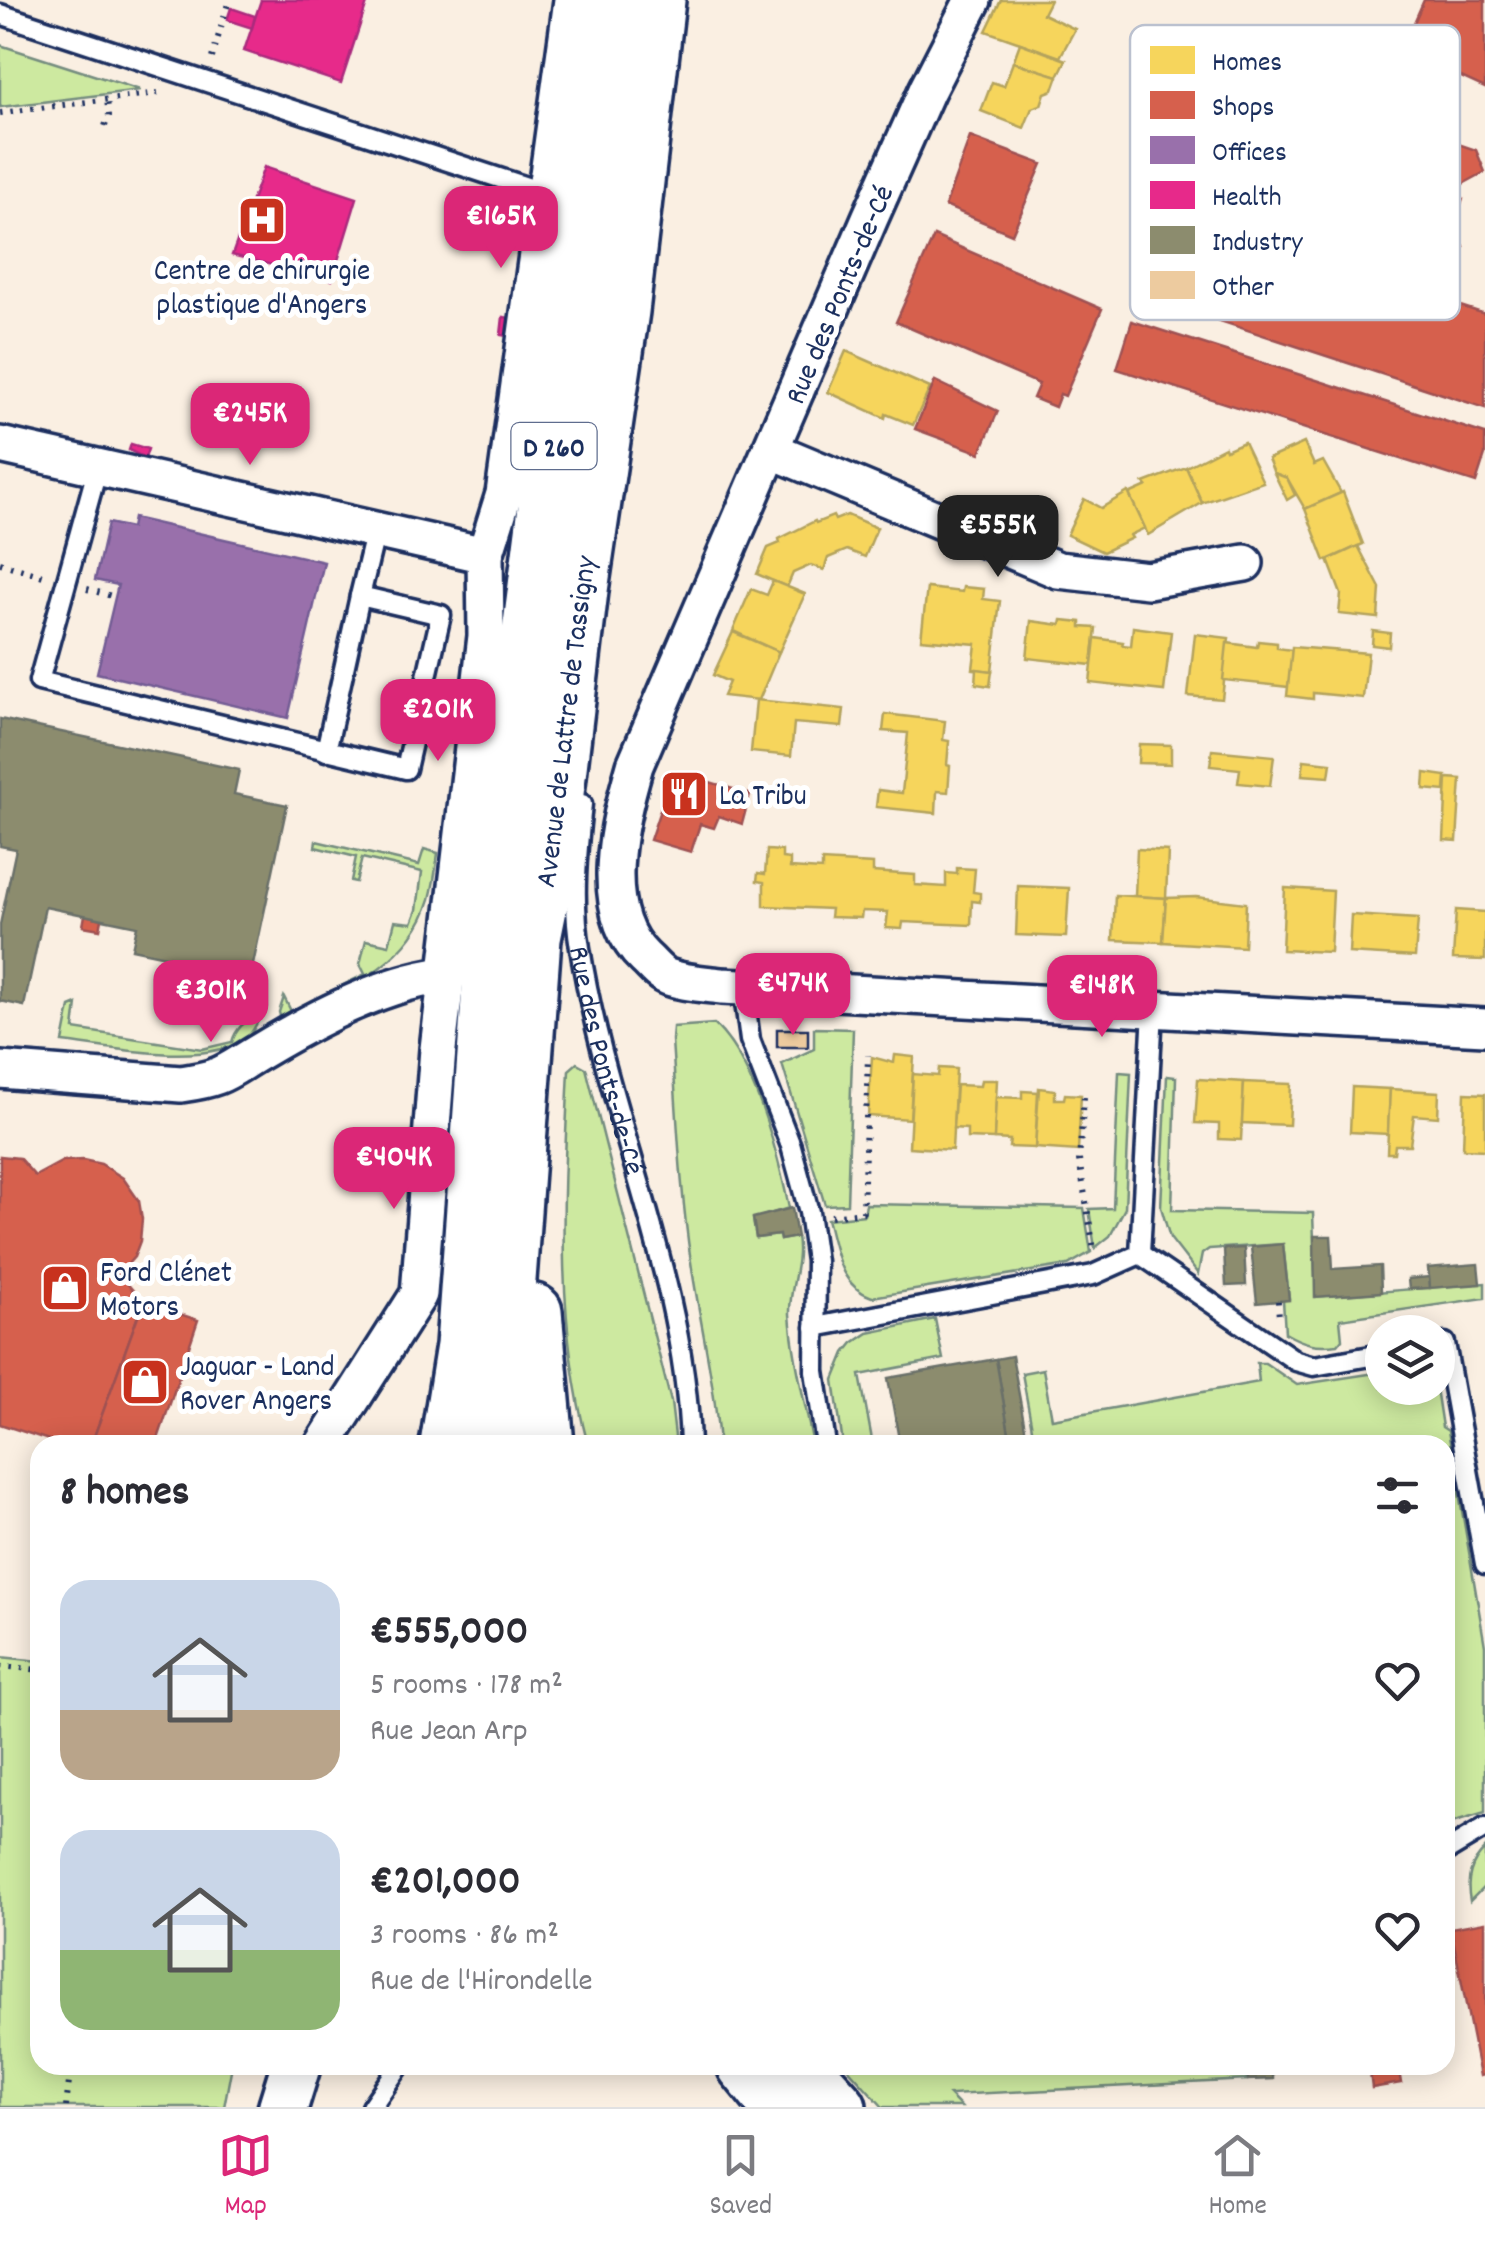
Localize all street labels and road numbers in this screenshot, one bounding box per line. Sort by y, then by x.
street label: Rue des Ponts-de-Cé [777,179,908,412]
road number: D 260 [512,423,596,469]
street label: Avenue de Lattre de Tassigny [527,553,611,892]
street label: Rue des Ponts-de-Cé [554,944,653,1181]

